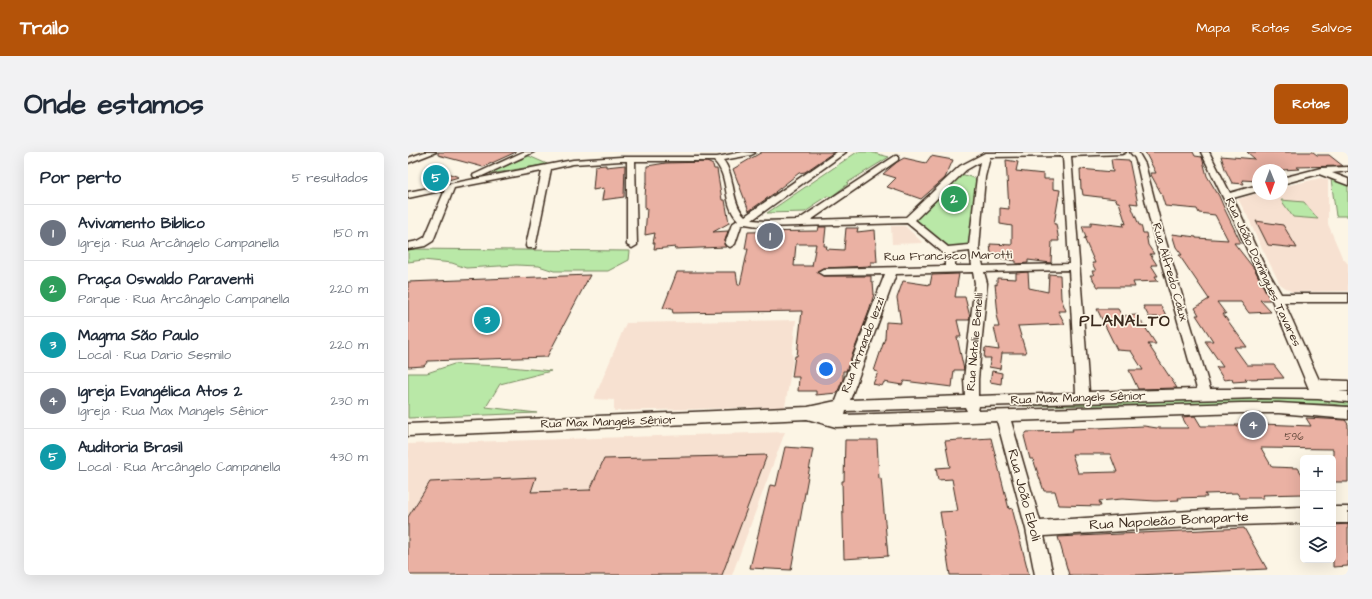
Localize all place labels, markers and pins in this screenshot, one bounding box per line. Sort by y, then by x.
pin: 5 [423,163,449,193]
pin: 2 [941,184,967,214]
pin: 1 [757,221,783,251]
pin: 3 [474,305,500,335]
pin: 4 [1240,410,1266,440]

